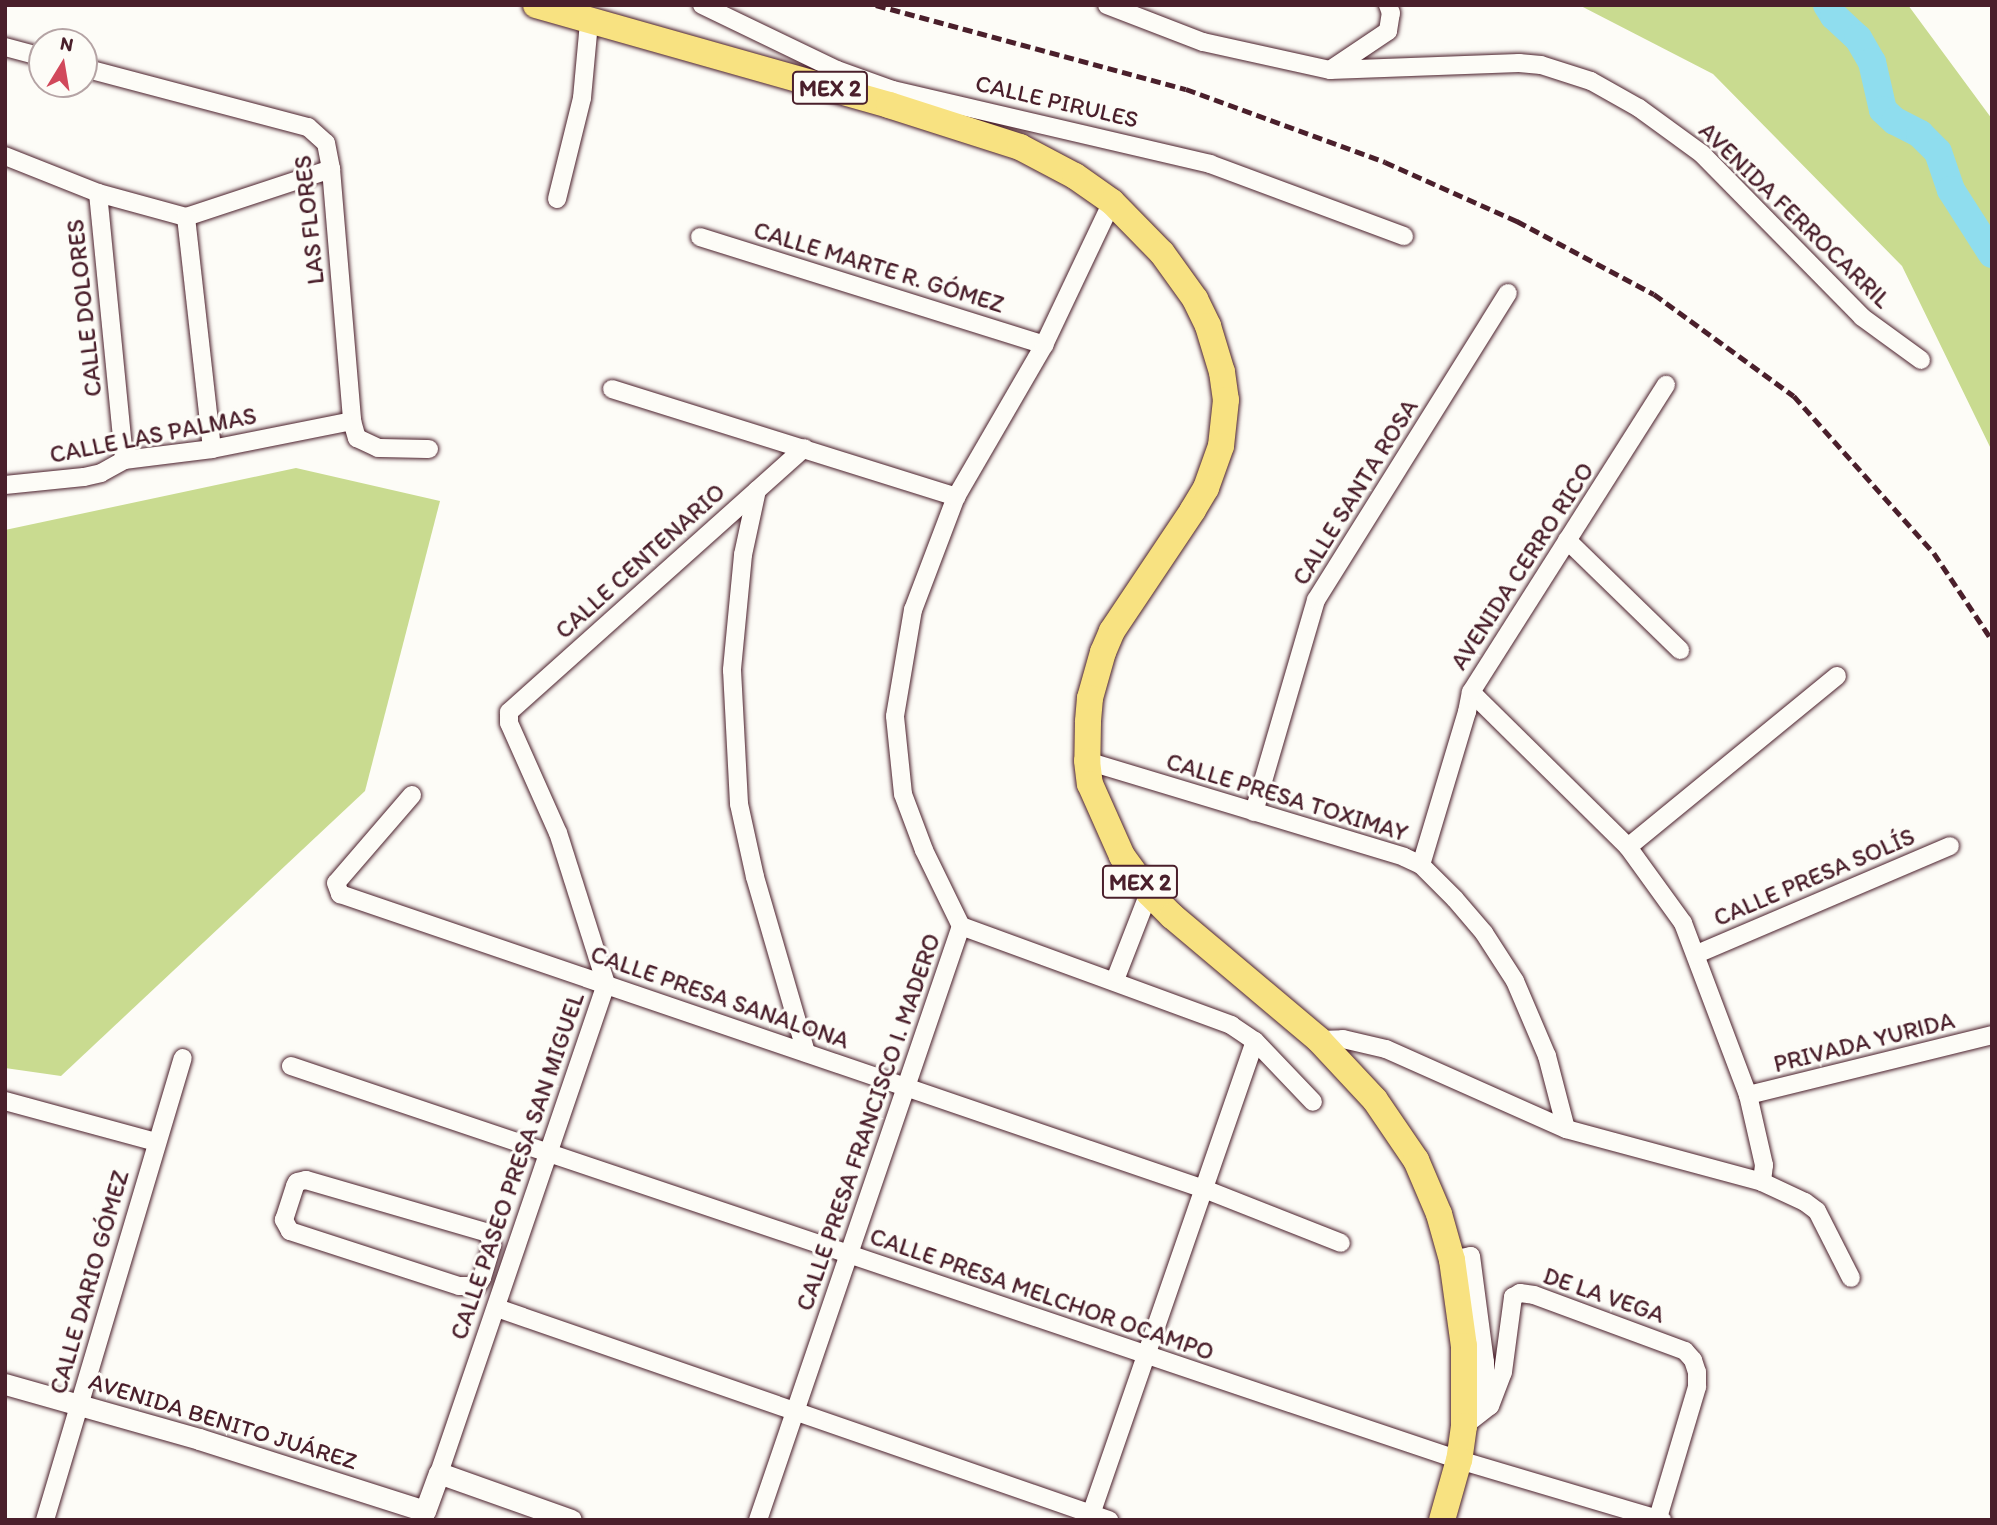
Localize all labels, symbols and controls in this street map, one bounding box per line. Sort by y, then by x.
north arrow [28,28,98,98]
text: N [58,31,75,56]
road number: MEX 2 [792,68,868,108]
street label: CALLE PIRULES [973,68,1141,134]
street label: AVENIDA FERROCARRIL [1692,115,1898,315]
street label: LAS FLORES [288,154,330,286]
street label: CALLE MARTE R. GÓMEZ [750,215,1008,319]
street label: CALLE DOLORES [60,218,108,398]
street label: CALLE SANTA ROSA [1286,394,1424,590]
street label: CALLE LAS PALMAS [48,401,258,469]
street label: AVENIDA CERRO RICO [1444,457,1600,675]
street label: CALLE CENTENARIO [549,477,731,645]
street label: CALLE PRESA TOXIMAY [1164,747,1410,847]
street label: CALLE PRESA SOLÍS [1709,822,1919,932]
road number: MEX 2 [1102,862,1178,902]
street label: CALLE PRESA FRANCISCO I. MADERO [790,930,946,1314]
street label: CALLE PRESA SANALONA [587,939,853,1055]
street label: CALLE PASEO PRESA SAN MIGUEL [444,989,590,1343]
street label: PRIVADA YURIDA [1770,1006,1958,1078]
street label: CALLE DARIO GÓMEZ [44,1168,134,1396]
street label: CALLE PRESA MELCHOR OCAMPO [866,1221,1218,1367]
street label: DE LA VEGA [1539,1261,1669,1329]
street label: AVENIDA BENITO JUÁREZ [87,1367,359,1475]

